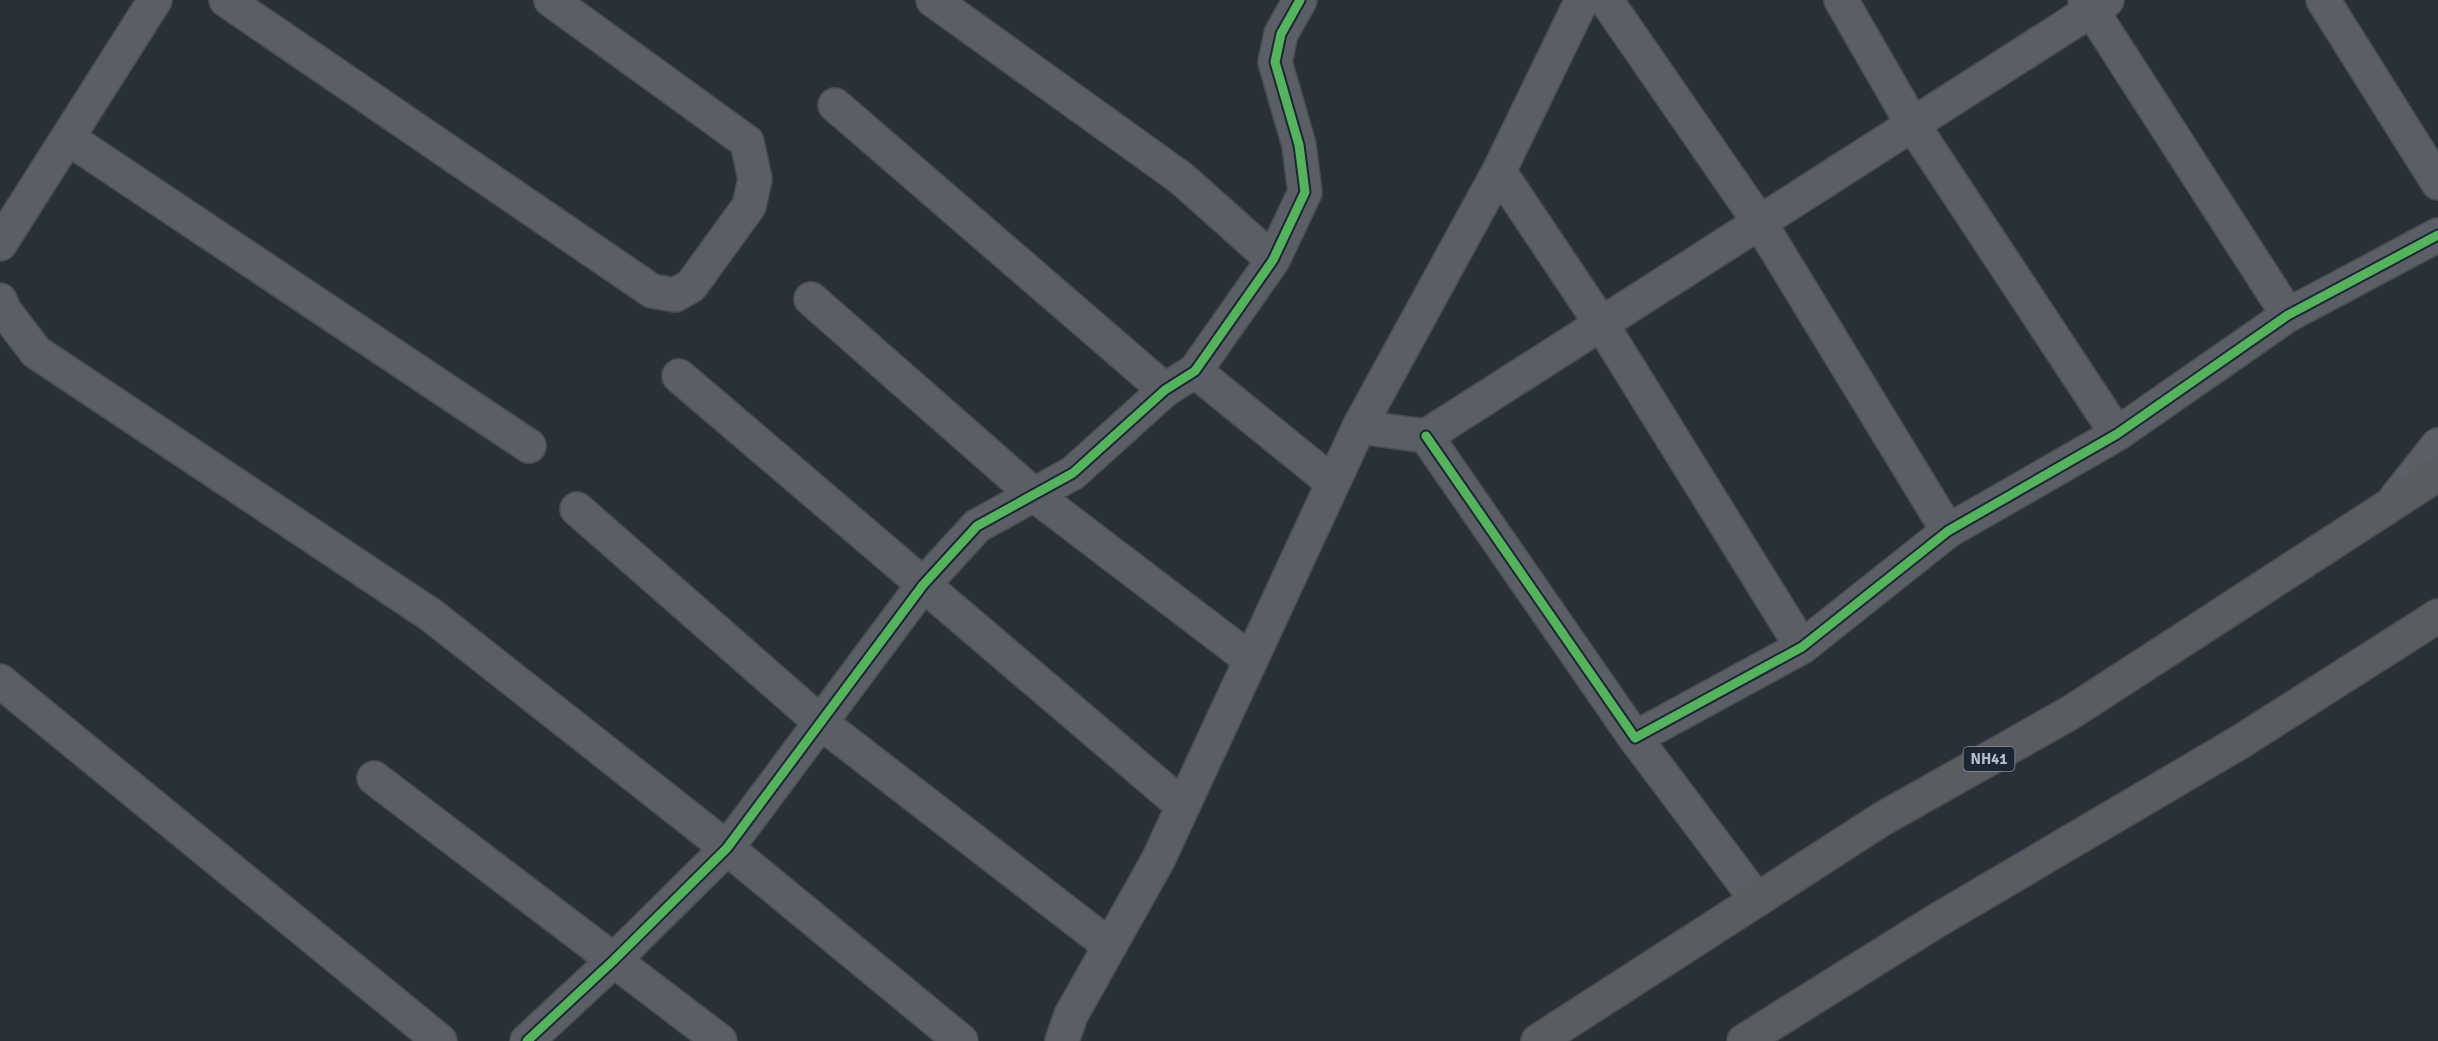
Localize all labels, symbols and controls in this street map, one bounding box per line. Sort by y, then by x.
road number: NH41 [1964,747,2014,771]

